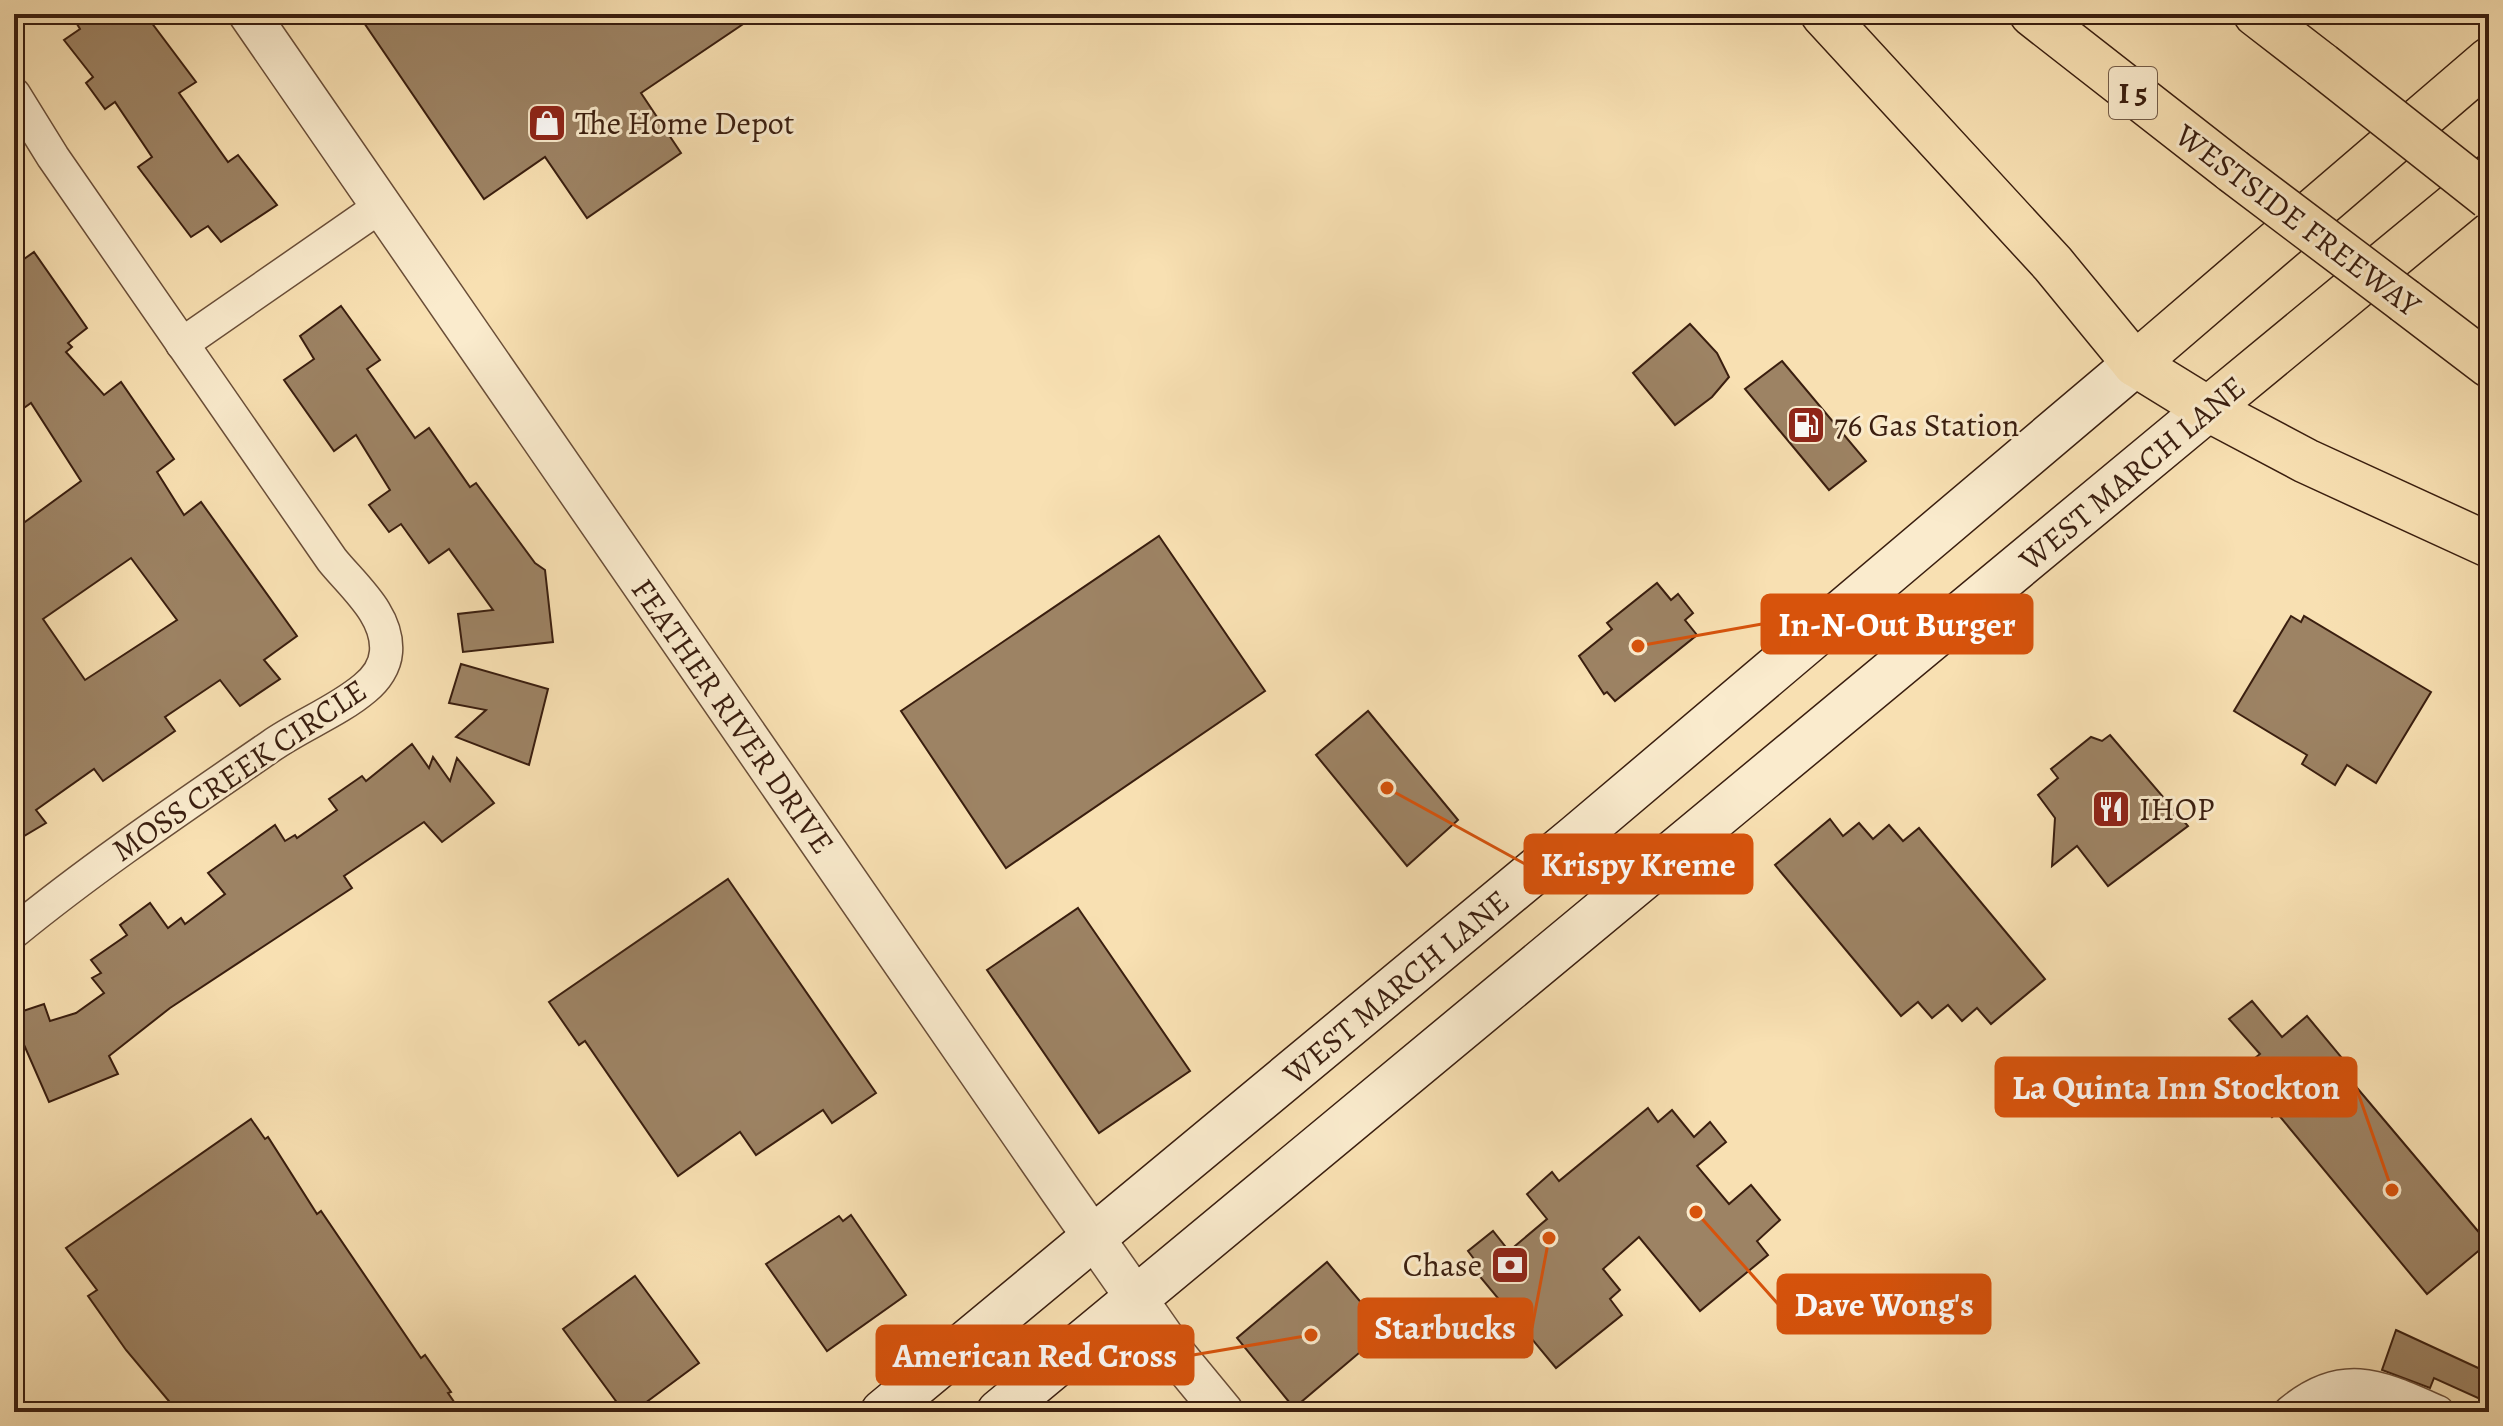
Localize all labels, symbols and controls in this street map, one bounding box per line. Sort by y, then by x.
road number: I 5 [2109,67,2157,119]
place label: The Home Depot [575,101,794,145]
shop icon: The Home Depot [526,102,568,144]
street label: WESTSIDE FREEWAY [2166,113,2430,327]
street label: WEST MARCH LANE [2009,365,2254,581]
place label: 76 Gas Station [1834,403,2019,447]
fuel station icon: 76 Gas Station [1785,404,1827,446]
street label: FEATHER RIVER DRIVE [621,569,845,863]
callout: In-N-Out Burger [1762,595,2032,653]
text: In-N-Out Burger [1778,601,2016,648]
street label: MOSS CREEK CIRCLE [103,668,375,872]
place label: IHOP [2139,787,2214,831]
restaurant icon: IHOP [2090,788,2132,830]
callout: Krispy Kreme [1525,835,1752,893]
text: Krispy Kreme [1540,841,1736,888]
street label: WEST MARCH LANE [1273,879,1518,1095]
callout: La Quinta Inn Stockton [1996,1058,2356,1116]
text: La Quinta Inn Stockton [2012,1064,2340,1111]
place label: Chase [1403,1243,1482,1287]
bank icon: Chase [1489,1244,1531,1286]
callout: Dave Wong's [1778,1275,1990,1333]
text: Dave Wong's [1794,1281,1974,1328]
callout: Starbucks [1359,1299,1532,1357]
text: Starbucks [1374,1304,1516,1351]
callout: American Red Cross [877,1326,1193,1384]
text: American Red Cross [892,1332,1177,1379]

